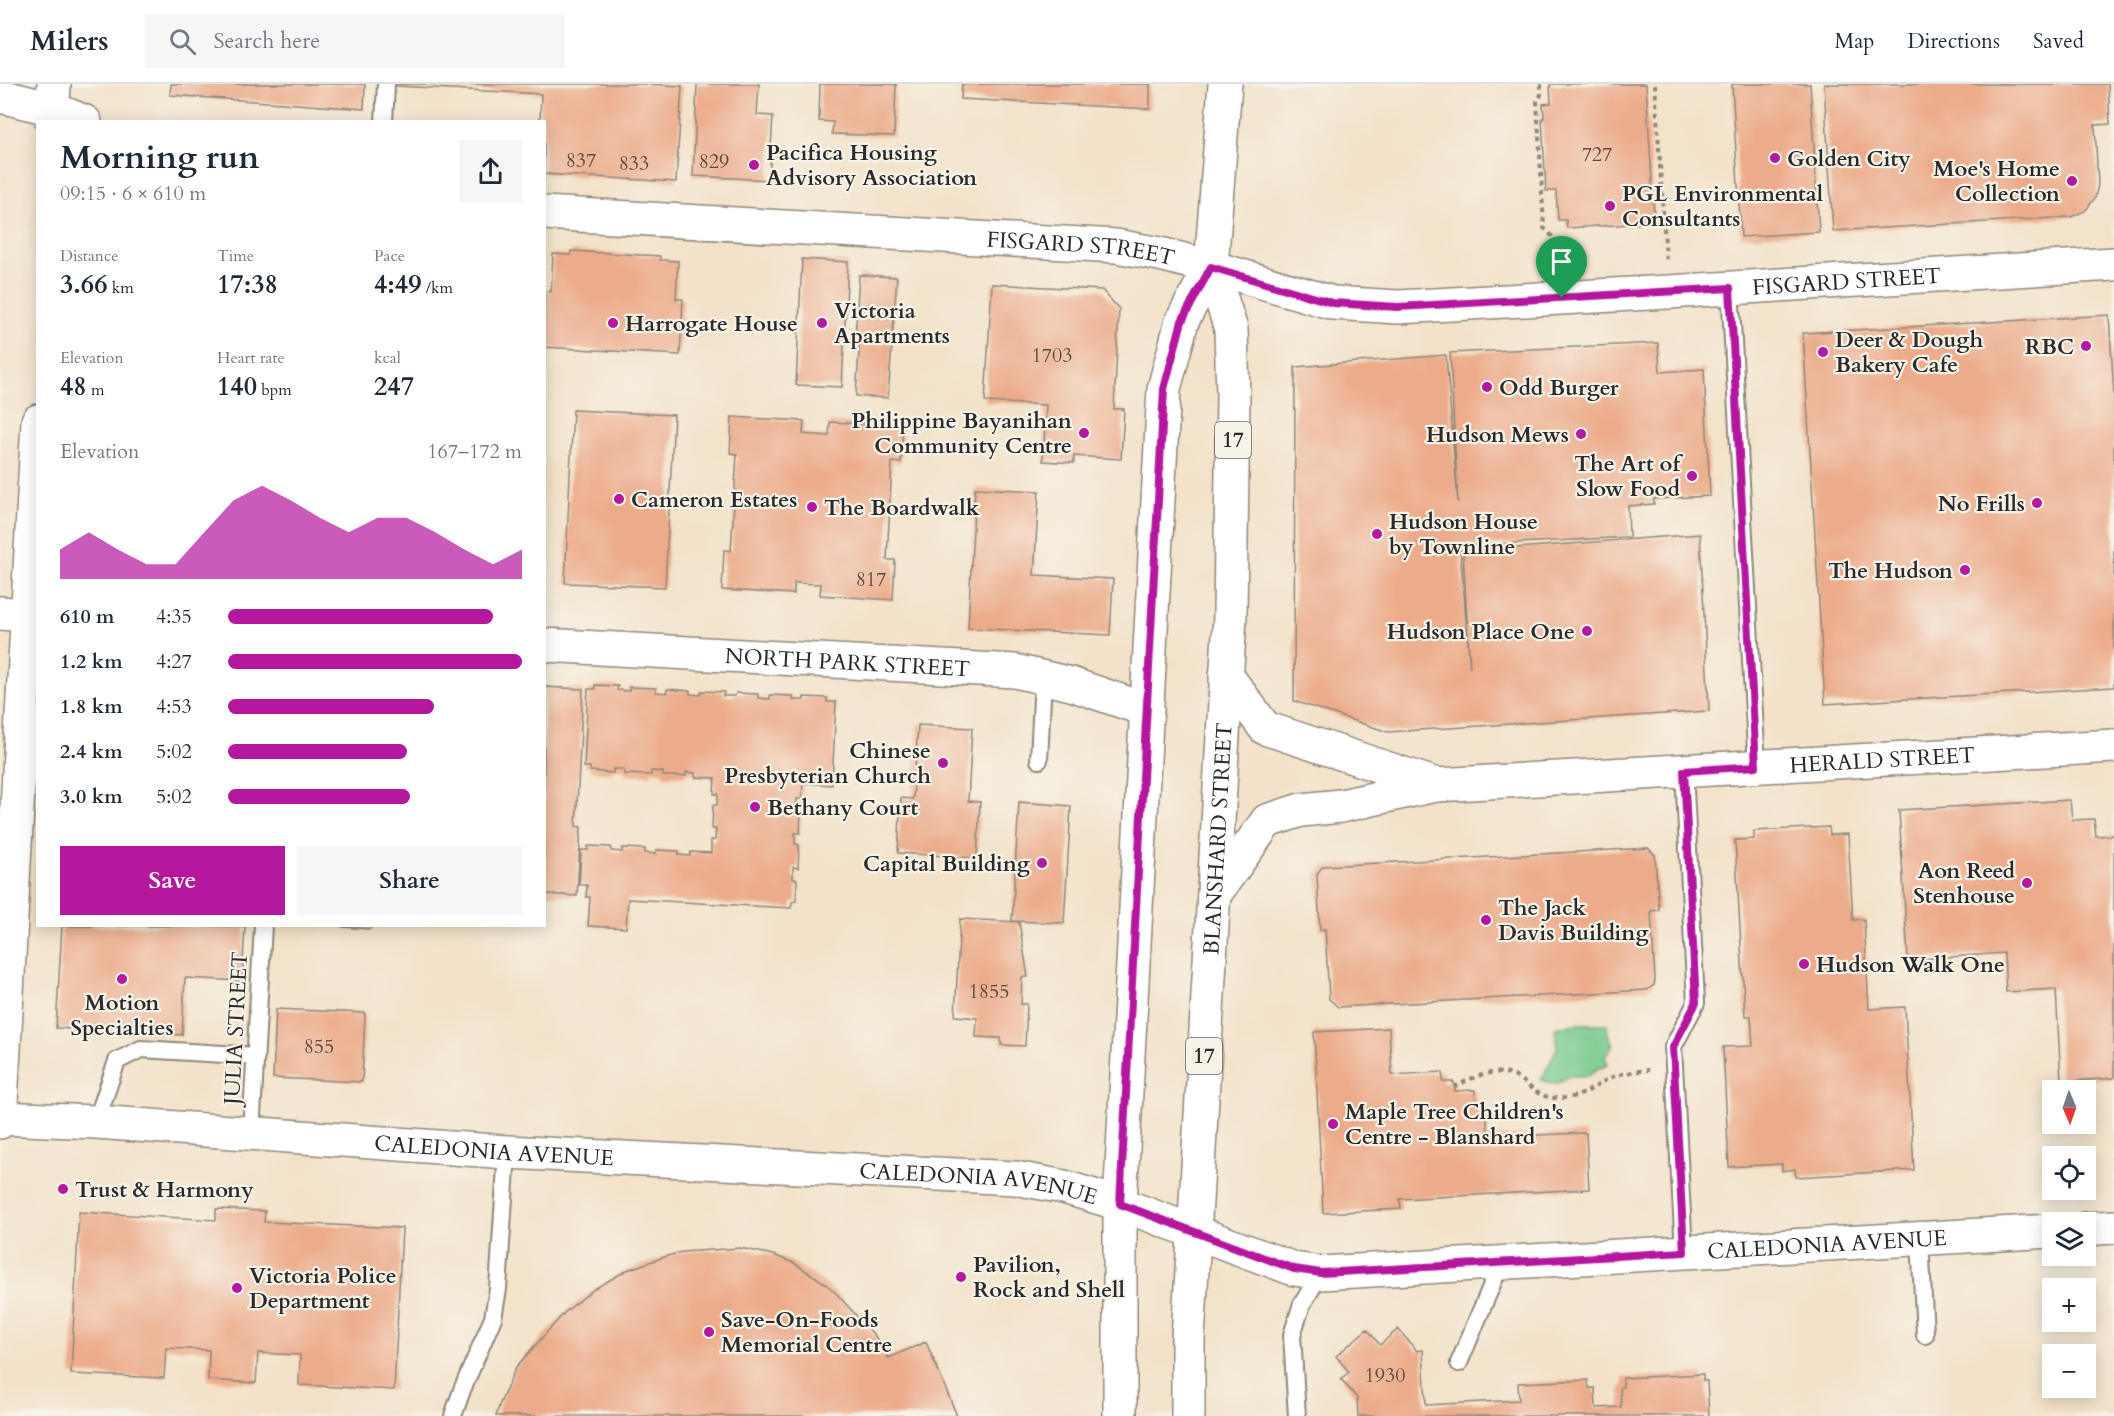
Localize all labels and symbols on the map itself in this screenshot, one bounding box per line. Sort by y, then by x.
place label: Pacifica Housing Advisory Association [766,138,977,193]
house number: 727 [1582,141,1612,168]
place label: Golden City [1787,144,1911,174]
house number: 837 [566,147,596,174]
house number: 829 [699,148,729,175]
house number: 833 [619,150,649,177]
marker: Golden City [1768,151,1782,165]
place label: Moe's Home Collection [1933,154,2060,209]
marker: Pacifica Housing Advisory Association [747,158,761,172]
marker: Moe's Home Collection [2065,174,2079,188]
place label: PGL Environmental Consultants [1622,179,1824,234]
marker: PGL Environmental Consultants [1603,199,1617,213]
street label: FISGARD STREET [986,225,1178,273]
pin [1536,236,1587,298]
street label: FISGARD STREET [1751,261,1942,303]
place label: Victoria Apartments [834,296,950,351]
place label: Harrogate House [625,309,798,339]
marker: Harrogate House [606,316,620,330]
marker: Victoria Apartments [815,316,829,330]
place label: Deer & Dough Bakery Cafe [1835,325,1983,380]
place label: RBC [2025,332,2074,362]
marker: RBC [2079,339,2093,353]
house number: 1703 [1032,342,1072,369]
marker: Deer & Dough Bakery Cafe [1816,345,1830,359]
place label: Odd Burger [1499,373,1619,403]
marker: Odd Burger [1480,380,1494,394]
place label: Philippine Bayanihan Community Centre [851,406,1072,461]
place label: Hudson Mews [1426,420,1569,450]
road number: 17 [1215,422,1251,458]
marker: Philippine Bayanihan Community Centre [1077,426,1091,440]
marker: Hudson Mews [1574,427,1588,441]
place label: The Art of Slow Food [1574,449,1683,504]
marker: The Art of Slow Food [1685,469,1699,483]
place label: Cameron Estates [631,485,797,515]
place label: No Frills [1938,489,2025,519]
marker: Cameron Estates [612,492,626,506]
place label: The Boardwalk [824,493,980,523]
marker: No Frills [2030,496,2044,510]
marker: The Boardwalk [805,500,819,514]
place label: Hudson House by Townline [1389,507,1538,562]
marker: Hudson House by Townline [1370,527,1384,541]
place label: The Hudson [1828,556,1953,586]
marker: The Hudson [1958,563,1972,577]
house number: 817 [856,566,886,593]
place label: Hudson Place One [1387,617,1575,647]
marker: Hudson Place One [1580,624,1594,638]
street label: NORTH PARK STREET [724,641,971,684]
street label: BLANSHARD STREET [1196,722,1240,956]
place label: Chinese Presbyterian Church [724,736,931,791]
street label: HERALD STREET [1789,740,1976,781]
marker: Chinese Presbyterian Church [936,756,950,770]
place label: Bethany Court [767,793,918,823]
marker: Bethany Court [748,800,762,814]
place label: Capital Building [863,849,1031,879]
marker: Capital Building [1035,856,1049,870]
place label: Aon Reed Stenhouse [1913,856,2015,911]
marker: Aon Reed Stenhouse [2020,876,2034,890]
place label: The Jack Davis Building [1498,893,1650,948]
marker: The Jack Davis Building [1479,913,1493,927]
place label: Hudson Walk One [1816,950,2005,980]
street label: JULIA STREET [217,951,255,1108]
marker: Hudson Walk One [1797,957,1811,971]
marker: Motion Specialties [115,972,129,986]
house number: 1855 [969,978,1009,1005]
place label: Motion Specialties [70,988,174,1043]
house number: 855 [304,1033,334,1060]
road number: 17 [1186,1038,1222,1074]
north arrow [2042,1080,2096,1134]
place label: Maple Tree Children's Centre - Blanshard [1345,1097,1564,1152]
marker: Maple Tree Children's Centre - Blanshard [1326,1117,1340,1131]
street label: CALEDONIA AVENUE [373,1128,614,1173]
street label: CALEDONIA AVENUE [859,1156,1101,1212]
place label: Trust & Harmony [75,1175,254,1205]
marker: Trust & Harmony [56,1182,70,1196]
street label: CALEDONIA AVENUE [1706,1223,1948,1267]
place label: Pavilion, Rock and Shell [973,1250,1126,1305]
place label: Victoria Police Department [249,1261,397,1316]
marker: Pavilion, Rock and Shell [954,1270,968,1284]
marker: Victoria Police Department [230,1281,244,1295]
place label: Save-On-Foods Memorial Centre [721,1305,892,1360]
marker: Save-On-Foods Memorial Centre [702,1325,716,1339]
house number: 1930 [1365,1362,1405,1389]

